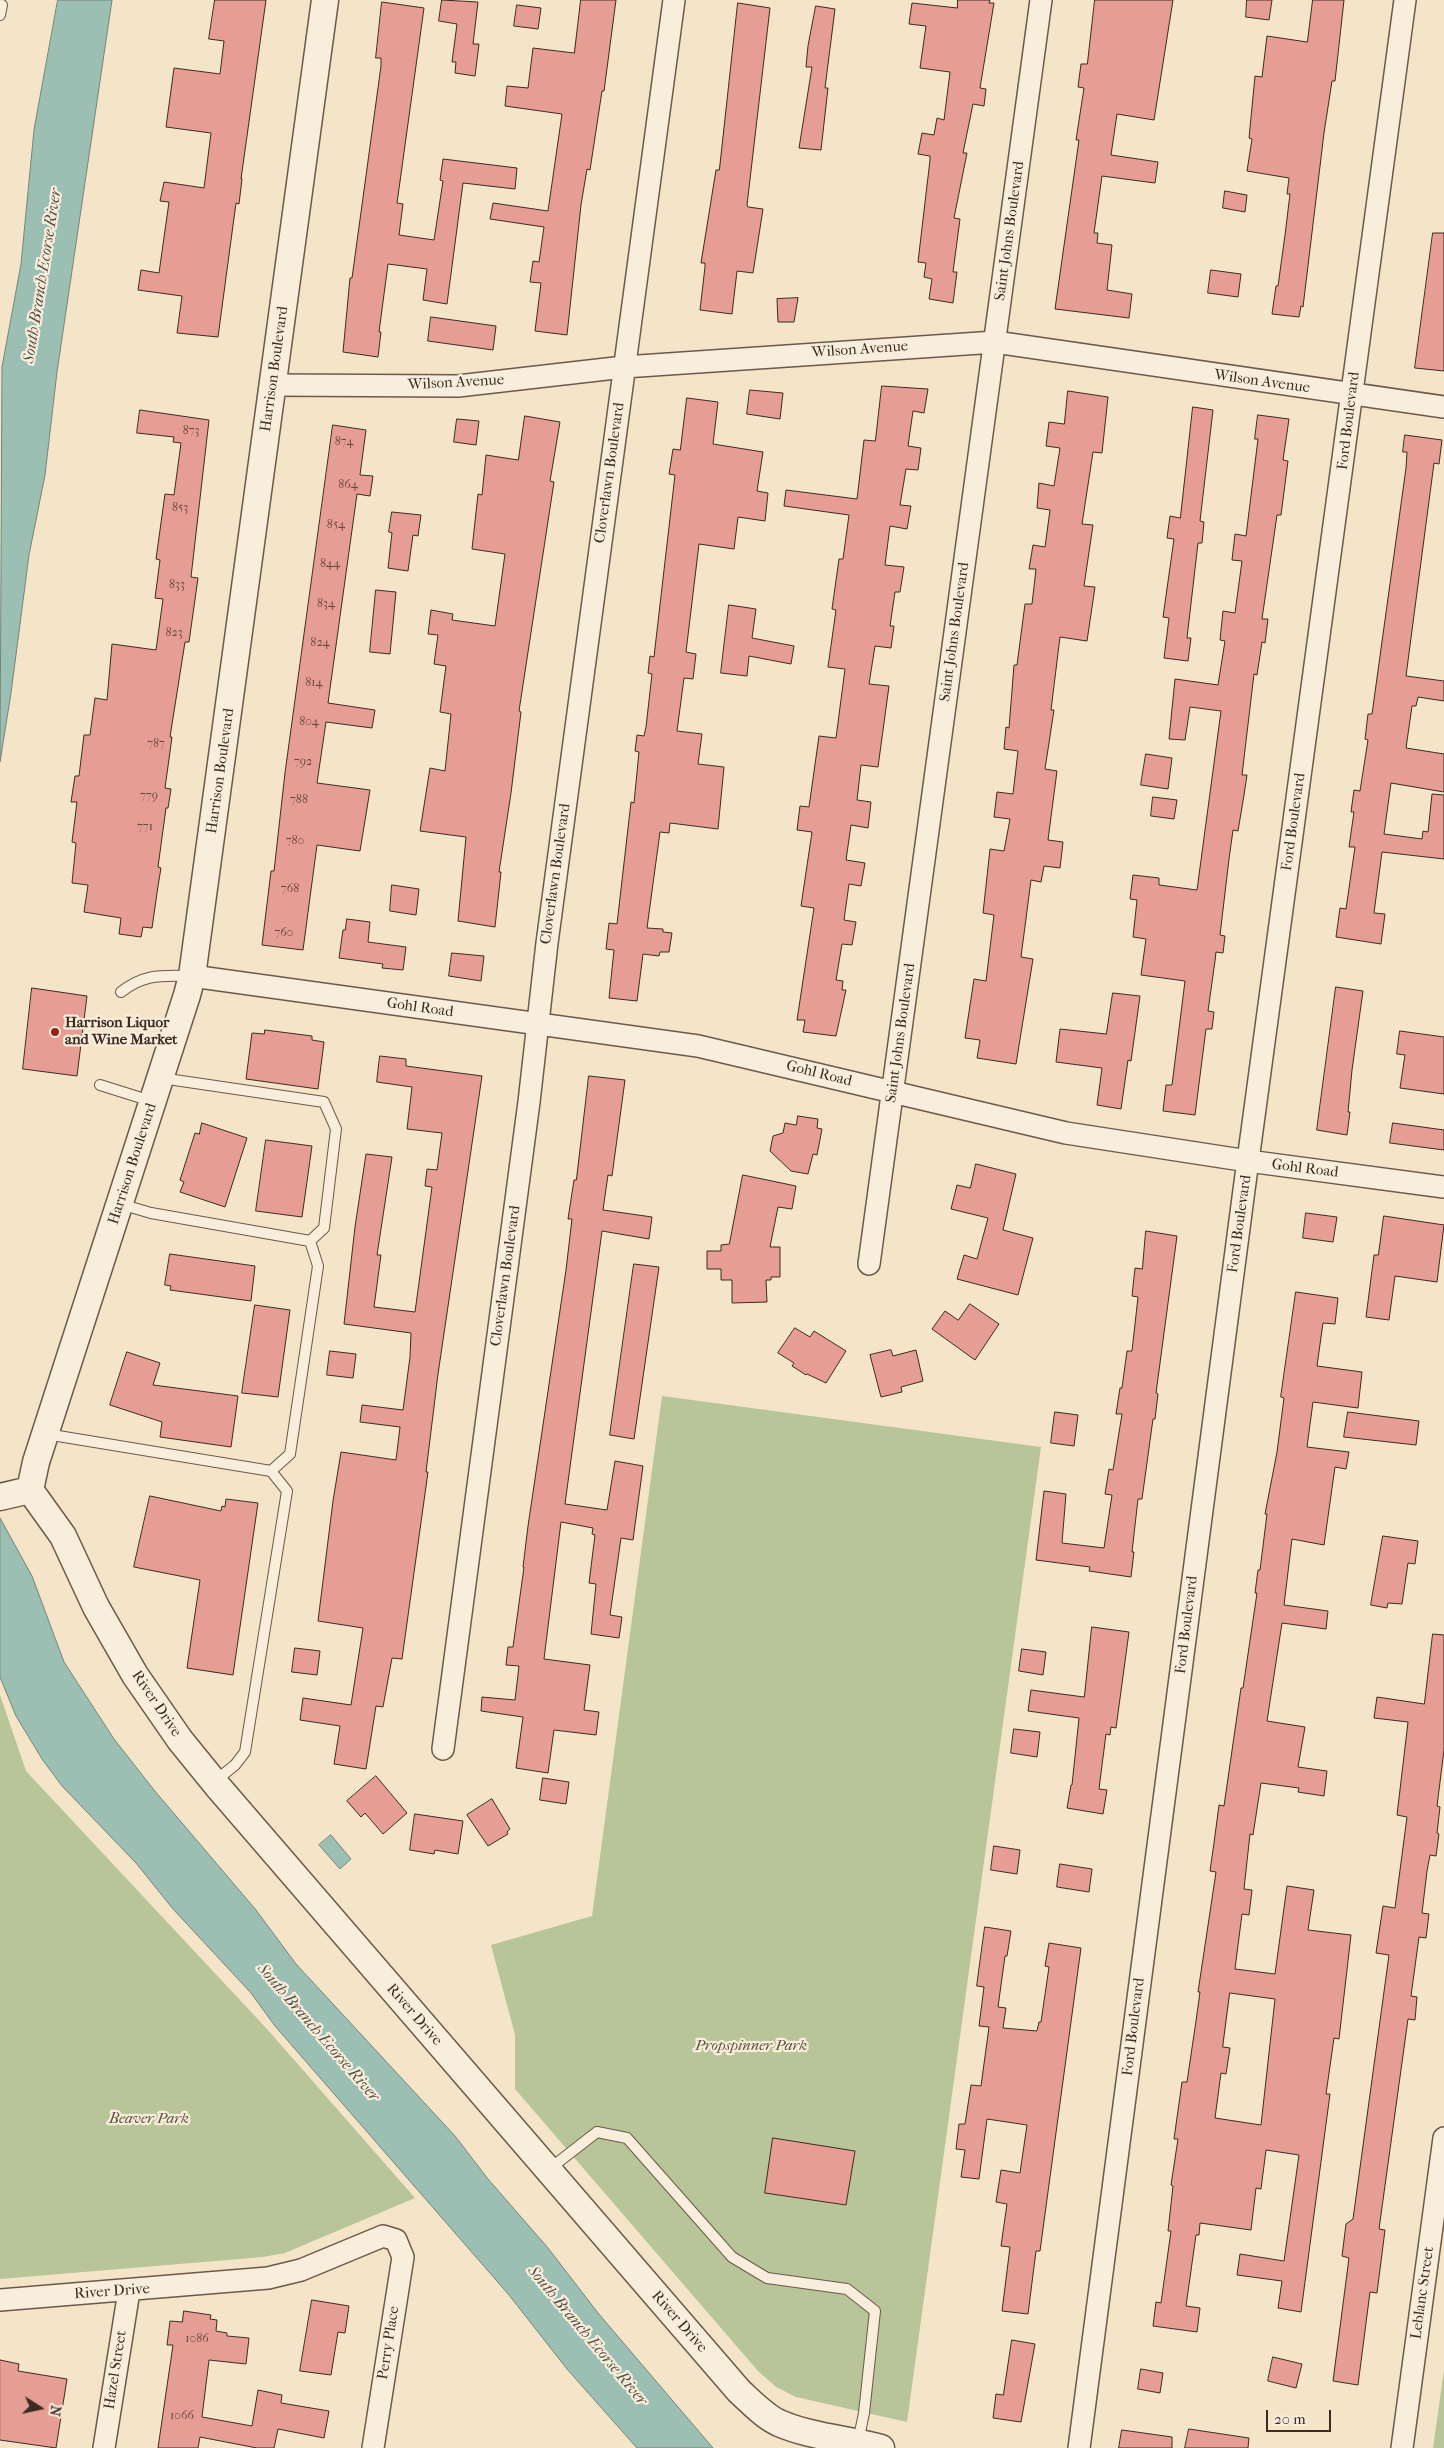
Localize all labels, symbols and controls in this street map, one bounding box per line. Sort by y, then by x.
street label: Saint Johns Boulevard [991,160,1029,302]
water label: South Branch Ecorse River [20,187,66,365]
street label: Harrison Boulevard [257,305,293,433]
street label: Wilson Avenue [811,338,909,362]
street label: Wilson Avenue [1213,366,1311,398]
street label: Wilson Avenue [407,371,505,395]
street label: Ford Boulevard [1334,371,1364,471]
street label: Cloverlawn Boulevard [591,401,629,545]
house number: 873 [183,424,199,438]
house number: 874 [335,435,353,449]
house number: 864 [338,478,358,492]
house number: 853 [172,501,188,515]
house number: 854 [327,518,345,532]
house number: 844 [320,557,340,571]
street label: Saint Johns Boulevard [936,561,974,703]
house number: 833 [169,578,185,592]
house number: 834 [317,597,335,611]
house number: 823 [165,626,183,640]
house number: 824 [310,636,330,650]
house number: 814 [305,676,323,690]
street label: Harrison Boulevard [203,707,239,835]
house number: 804 [299,715,319,729]
house number: 787 [147,737,165,751]
house number: 792 [294,755,312,769]
street label: Ford Boulevard [1278,772,1310,872]
house number: 779 [140,789,158,803]
house number: 788 [290,793,308,807]
street label: Cloverlawn Boulevard [537,802,575,946]
house number: 771 [137,820,153,834]
house number: 780 [286,834,304,848]
house number: 768 [281,882,299,896]
house number: 760 [275,926,293,940]
street label: Saint Johns Boulevard [882,962,920,1104]
street label: Gohl Road [385,994,455,1022]
place label: Harrison Liquor and Wine Market [65,1014,177,1049]
marker: Harrison Liquor and Wine Market [49,1026,61,1038]
street label: Gohl Road [784,1057,854,1091]
street label: Harrison Boulevard [105,1101,161,1227]
street label: Gohl Road [1271,1156,1339,1182]
street label: Ford Boulevard [1224,1174,1256,1274]
street label: Cloverlawn Boulevard [487,1204,525,1348]
street label: Ford Boulevard [1172,1575,1202,1675]
street label: River Drive [127,1667,185,1741]
water label: South Branch Ecorse River [253,1960,383,2106]
street label: Ford Boulevard [1119,1977,1149,2077]
street label: River Drive [382,1980,446,2050]
park label: Propspinner Park [695,2037,807,2055]
park label: Beaver Park [109,2110,189,2128]
street label: Leblanc Street [1408,2246,1438,2340]
water label: South Branch Ecorse River [523,2262,651,2410]
street label: River Drive [74,2280,150,2304]
street label: River Drive [647,2287,711,2357]
street label: Perry Place [374,2305,404,2381]
street label: Hazel Street [101,2329,131,2411]
house number: 1086 [185,2332,209,2346]
north arrow [15,2383,65,2433]
scale bar [1269,2400,1334,2432]
text: N [46,2404,65,2417]
house number: 1066 [170,2409,194,2423]
text: 20 m [1274,2410,1306,2428]

